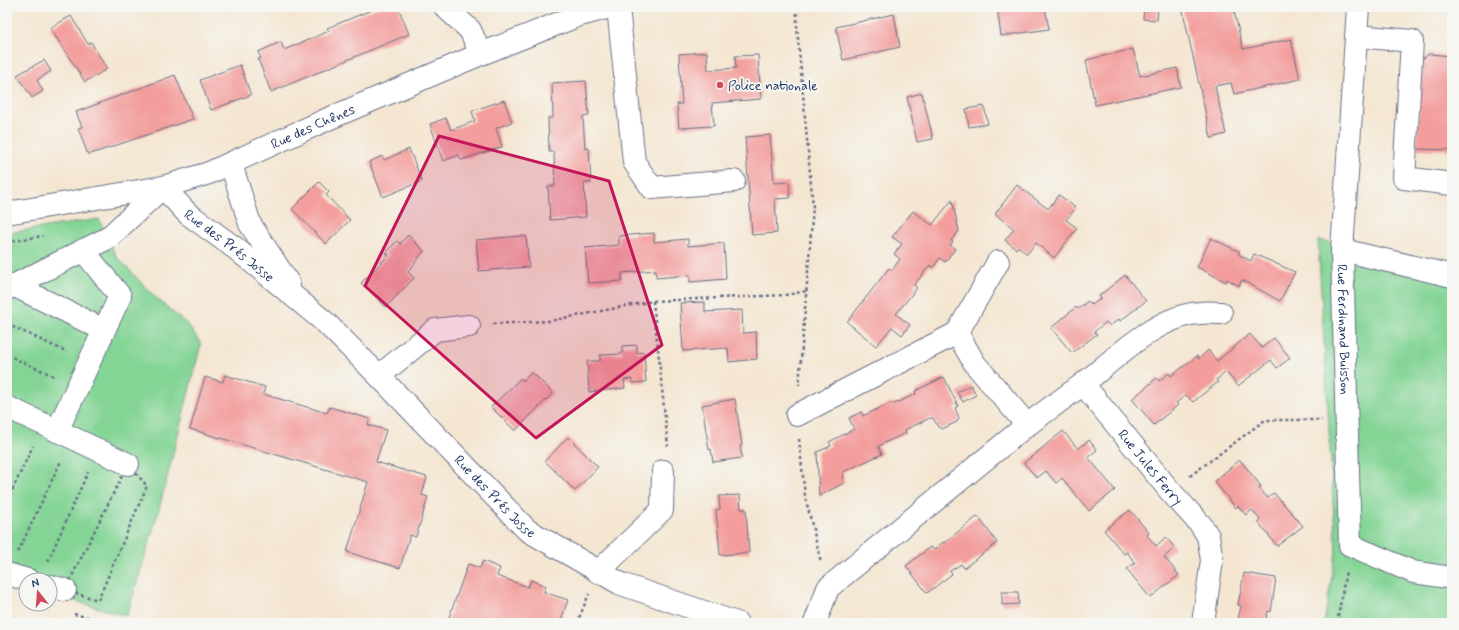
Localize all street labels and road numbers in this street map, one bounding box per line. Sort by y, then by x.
street label: Rue des Chênes [268,101,358,154]
street label: Rue des Prés Josse [180,206,278,287]
street label: Rue Ferdinand Buisson [1332,264,1354,395]
street label: Rue Jules Ferry [1113,426,1186,509]
street label: Rue des Prés Josse [450,452,538,543]

